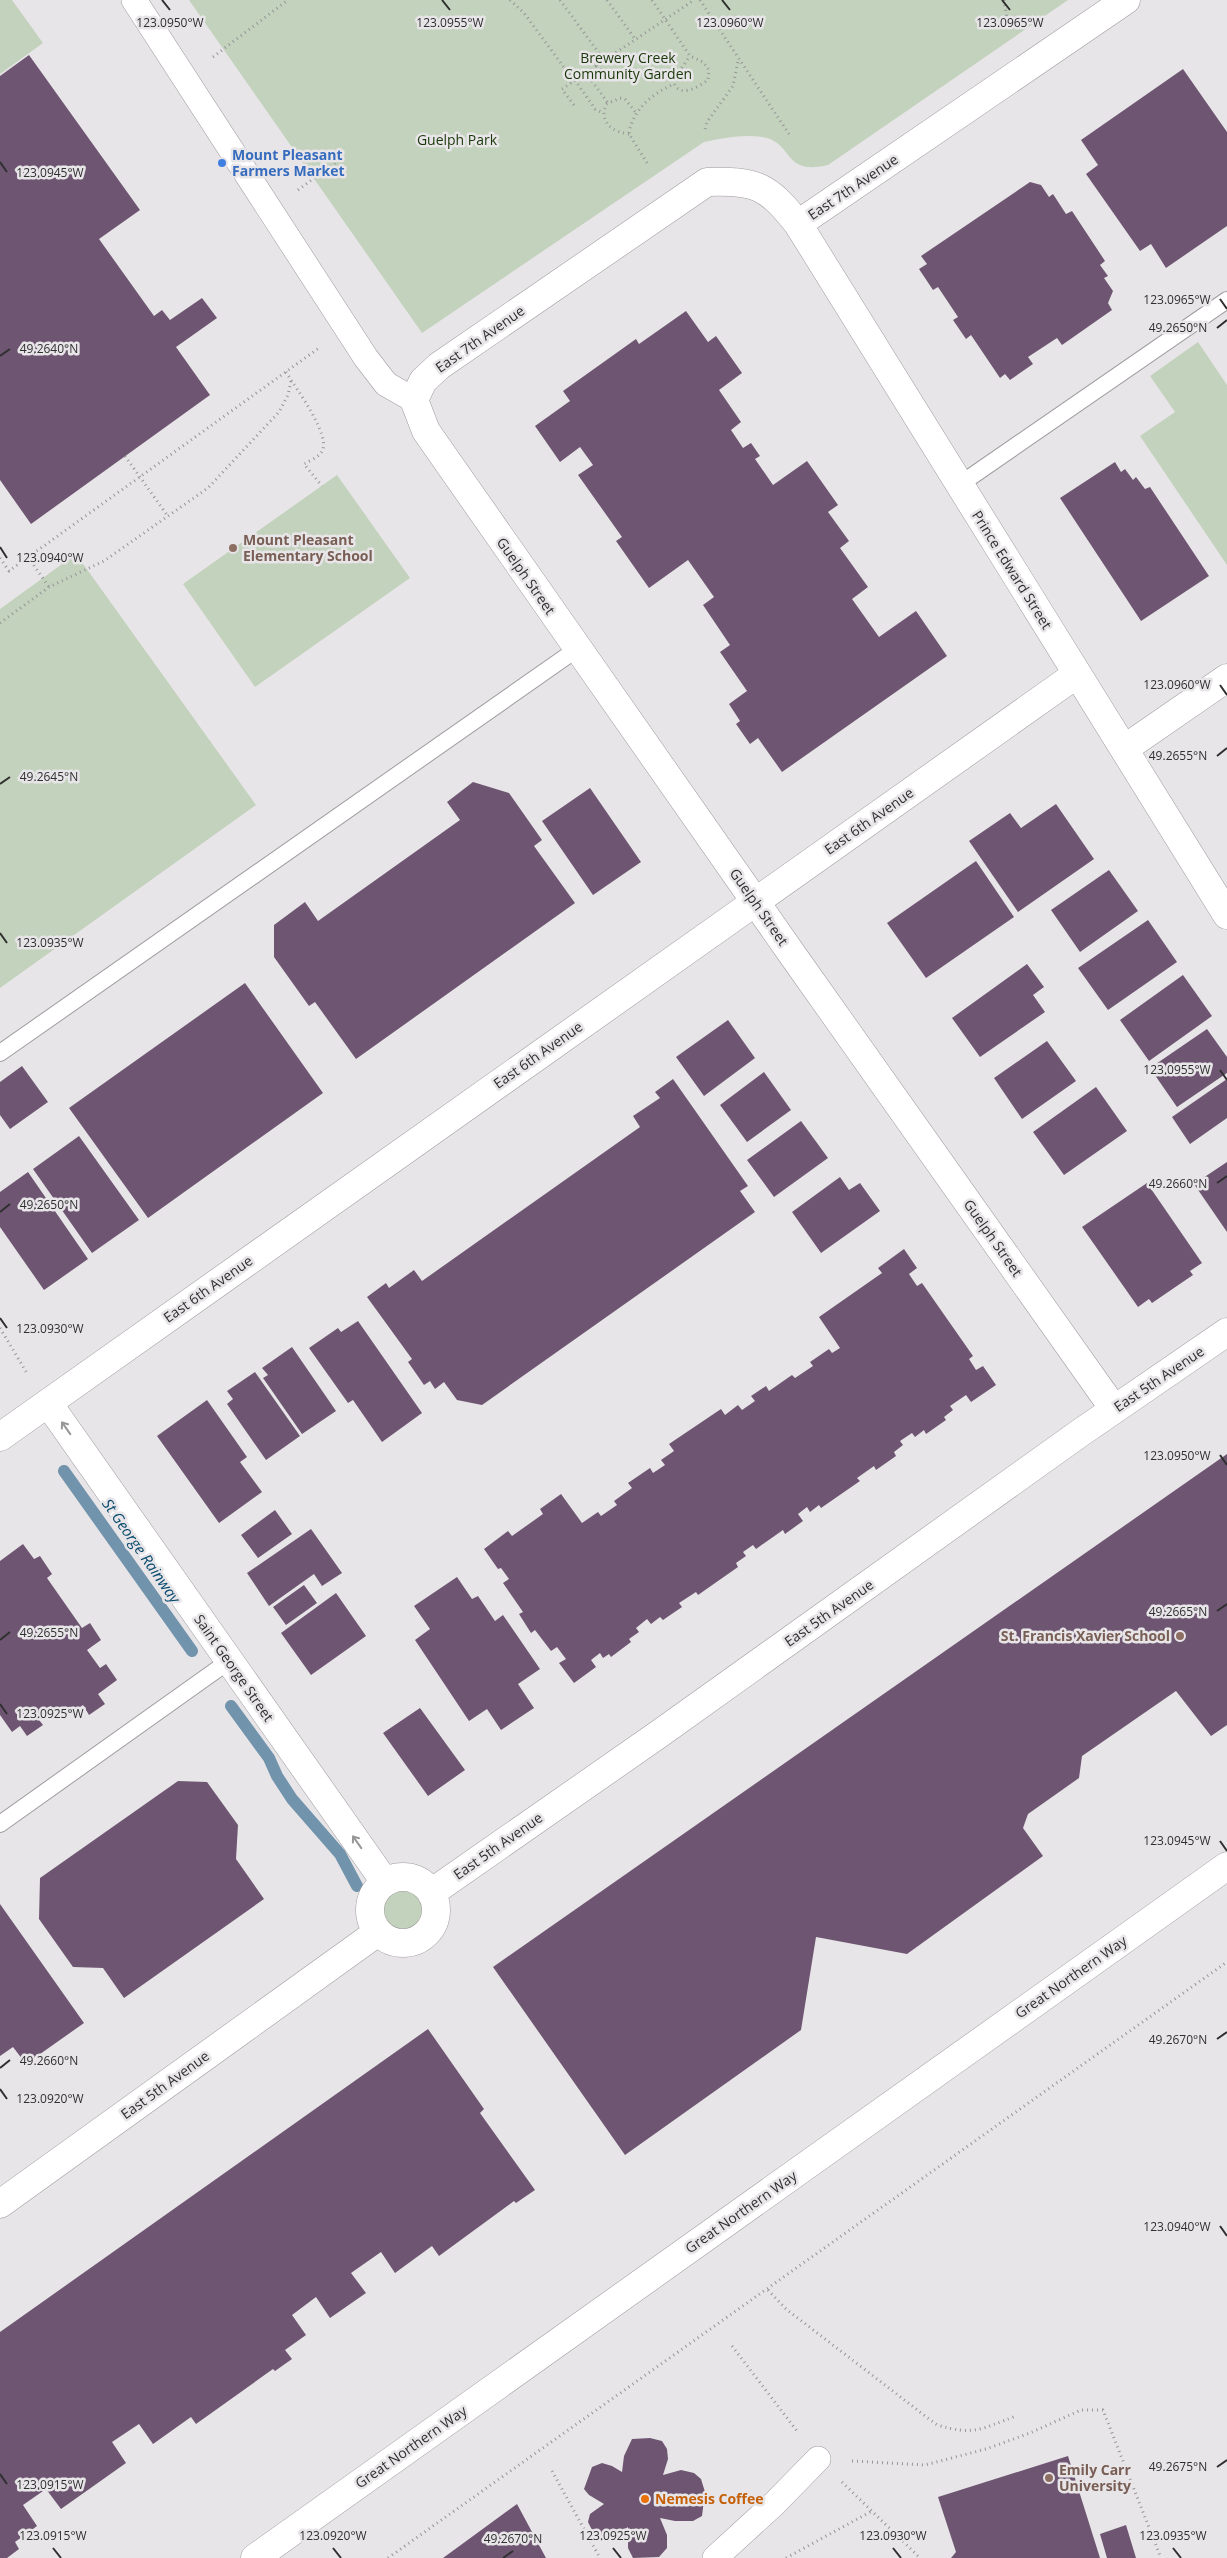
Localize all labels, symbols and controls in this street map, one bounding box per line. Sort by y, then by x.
text: 123.0950°W [136,14,204,31]
text: 123.0955°W [416,14,484,31]
text: 123.0960°W [696,14,764,31]
text: 123.0965°W [976,14,1044,31]
park label: Brewery Creek Community Garden [564,48,692,83]
park label: Guelph Park [417,130,498,149]
place label: Mount Pleasant Farmers Market [232,145,345,180]
street label: East 7th Avenue [804,149,902,224]
marker: Mount Pleasant Farmers Market [216,157,228,169]
text: 123.0945°W [16,164,84,181]
text: 123.0965°W [1143,291,1211,308]
street label: East 7th Avenue [431,301,528,376]
text: 49.2650°N [1149,319,1207,336]
text: 49.2640°N [20,340,78,357]
street label: Prince Edward Street [968,507,1057,633]
place label: Mount Pleasant Elementary School [243,530,373,565]
street label: Guelph Street [493,533,560,618]
marker: Mount Pleasant Elementary School [227,542,239,554]
text: 123.0940°W [16,549,84,566]
text: 123.0960°W [1143,676,1211,693]
text: 49.2655°N [1149,747,1207,764]
text: 49.2645°N [20,768,78,785]
street label: East 6th Avenue [820,783,917,858]
street label: Guelph Street [726,864,793,949]
text: 123.0935°W [16,934,84,951]
street label: East 6th Avenue [489,1017,586,1092]
text: 123.0955°W [1143,1061,1211,1078]
text: 49.2660°N [1149,1175,1207,1192]
street label: Guelph Street [960,1195,1027,1280]
text: 49.2650°N [20,1196,78,1213]
street label: East 6th Avenue [159,1251,256,1326]
text: 123.0930°W [16,1320,84,1337]
street label: East 5th Avenue [1110,1341,1208,1416]
one-way arrow [61,1421,71,1435]
text: 123.0950°W [1143,1447,1211,1464]
water label: St George Rainway [98,1494,186,1608]
street label: East 5th Avenue [780,1575,877,1650]
text: 49.2665°N [1149,1603,1207,1620]
street label: Saint George Street [190,1610,278,1725]
text: 49.2655°N [20,1624,78,1641]
place label: St. Francis Xavier School [1001,1626,1170,1645]
marker: St. Francis Xavier School [1174,1630,1186,1642]
text: 123.0925°W [16,1705,84,1722]
street label: East 5th Avenue [449,1808,546,1883]
text: 123.0945°W [1143,1832,1211,1849]
one-way arrow [352,1835,362,1849]
street label: Great Northern Way [1011,1930,1131,2022]
text: 49.2670°N [1149,2031,1207,2048]
street label: East 5th Avenue [117,2046,213,2123]
text: 49.2660°N [20,2052,78,2069]
text: 123.0920°W [16,2090,84,2107]
street label: Great Northern Way [681,2165,801,2257]
text: 123.0940°W [1143,2218,1211,2235]
street label: Great Northern Way [351,2400,471,2492]
text: 49.2675°N [1149,2458,1207,2475]
place label: Emily Carr University [1059,2460,1131,2495]
marker: Emily Carr University [1043,2472,1055,2484]
text: 123.0915°W [16,2476,84,2493]
place label: Nemesis Coffee [655,2489,763,2508]
marker: Nemesis Coffee [639,2493,651,2505]
text: 123.0915°W [19,2527,87,2544]
text: 123.0920°W [299,2527,367,2544]
text: 123.0925°W [579,2527,647,2544]
text: 123.0930°W [859,2527,927,2544]
text: 123.0935°W [1139,2527,1207,2544]
text: 49.2670°N [484,2530,542,2547]

